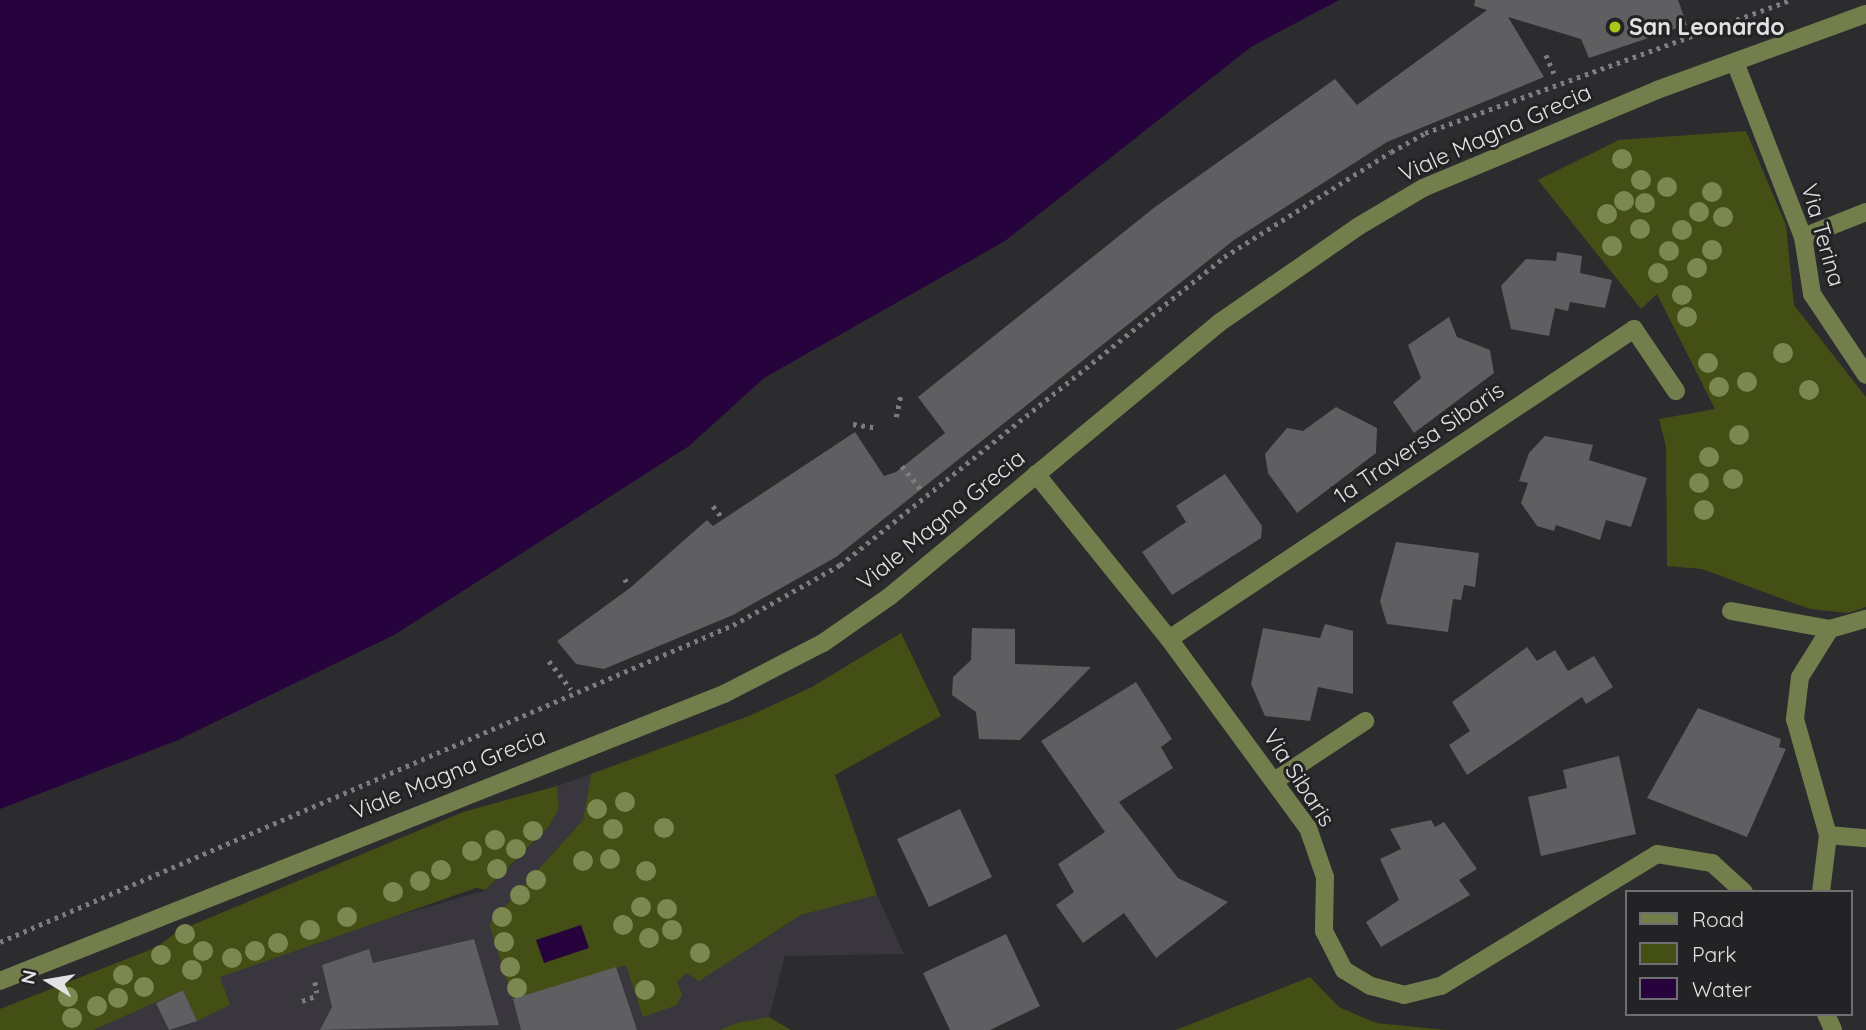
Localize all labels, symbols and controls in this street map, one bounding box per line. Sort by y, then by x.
place label: San Leonardo [1629,13,1785,41]
marker: San Leonardo [1607,19,1623,35]
street label: Viale Magna Grecia [1395,78,1595,188]
street label: Via Terina [1795,180,1851,290]
street label: 1a Traversa Sibaris [1329,376,1509,510]
street label: Viale Magna Grecia [852,444,1030,596]
street label: Viale Magna Grecia [347,722,549,826]
street label: Via Sibaris [1257,724,1341,832]
legend [1624,890,1852,1016]
text: Road [1692,906,1744,932]
text: Park [1692,941,1736,967]
north arrow [14,946,84,1016]
text: N [15,968,41,986]
text: Water [1692,976,1752,1002]

